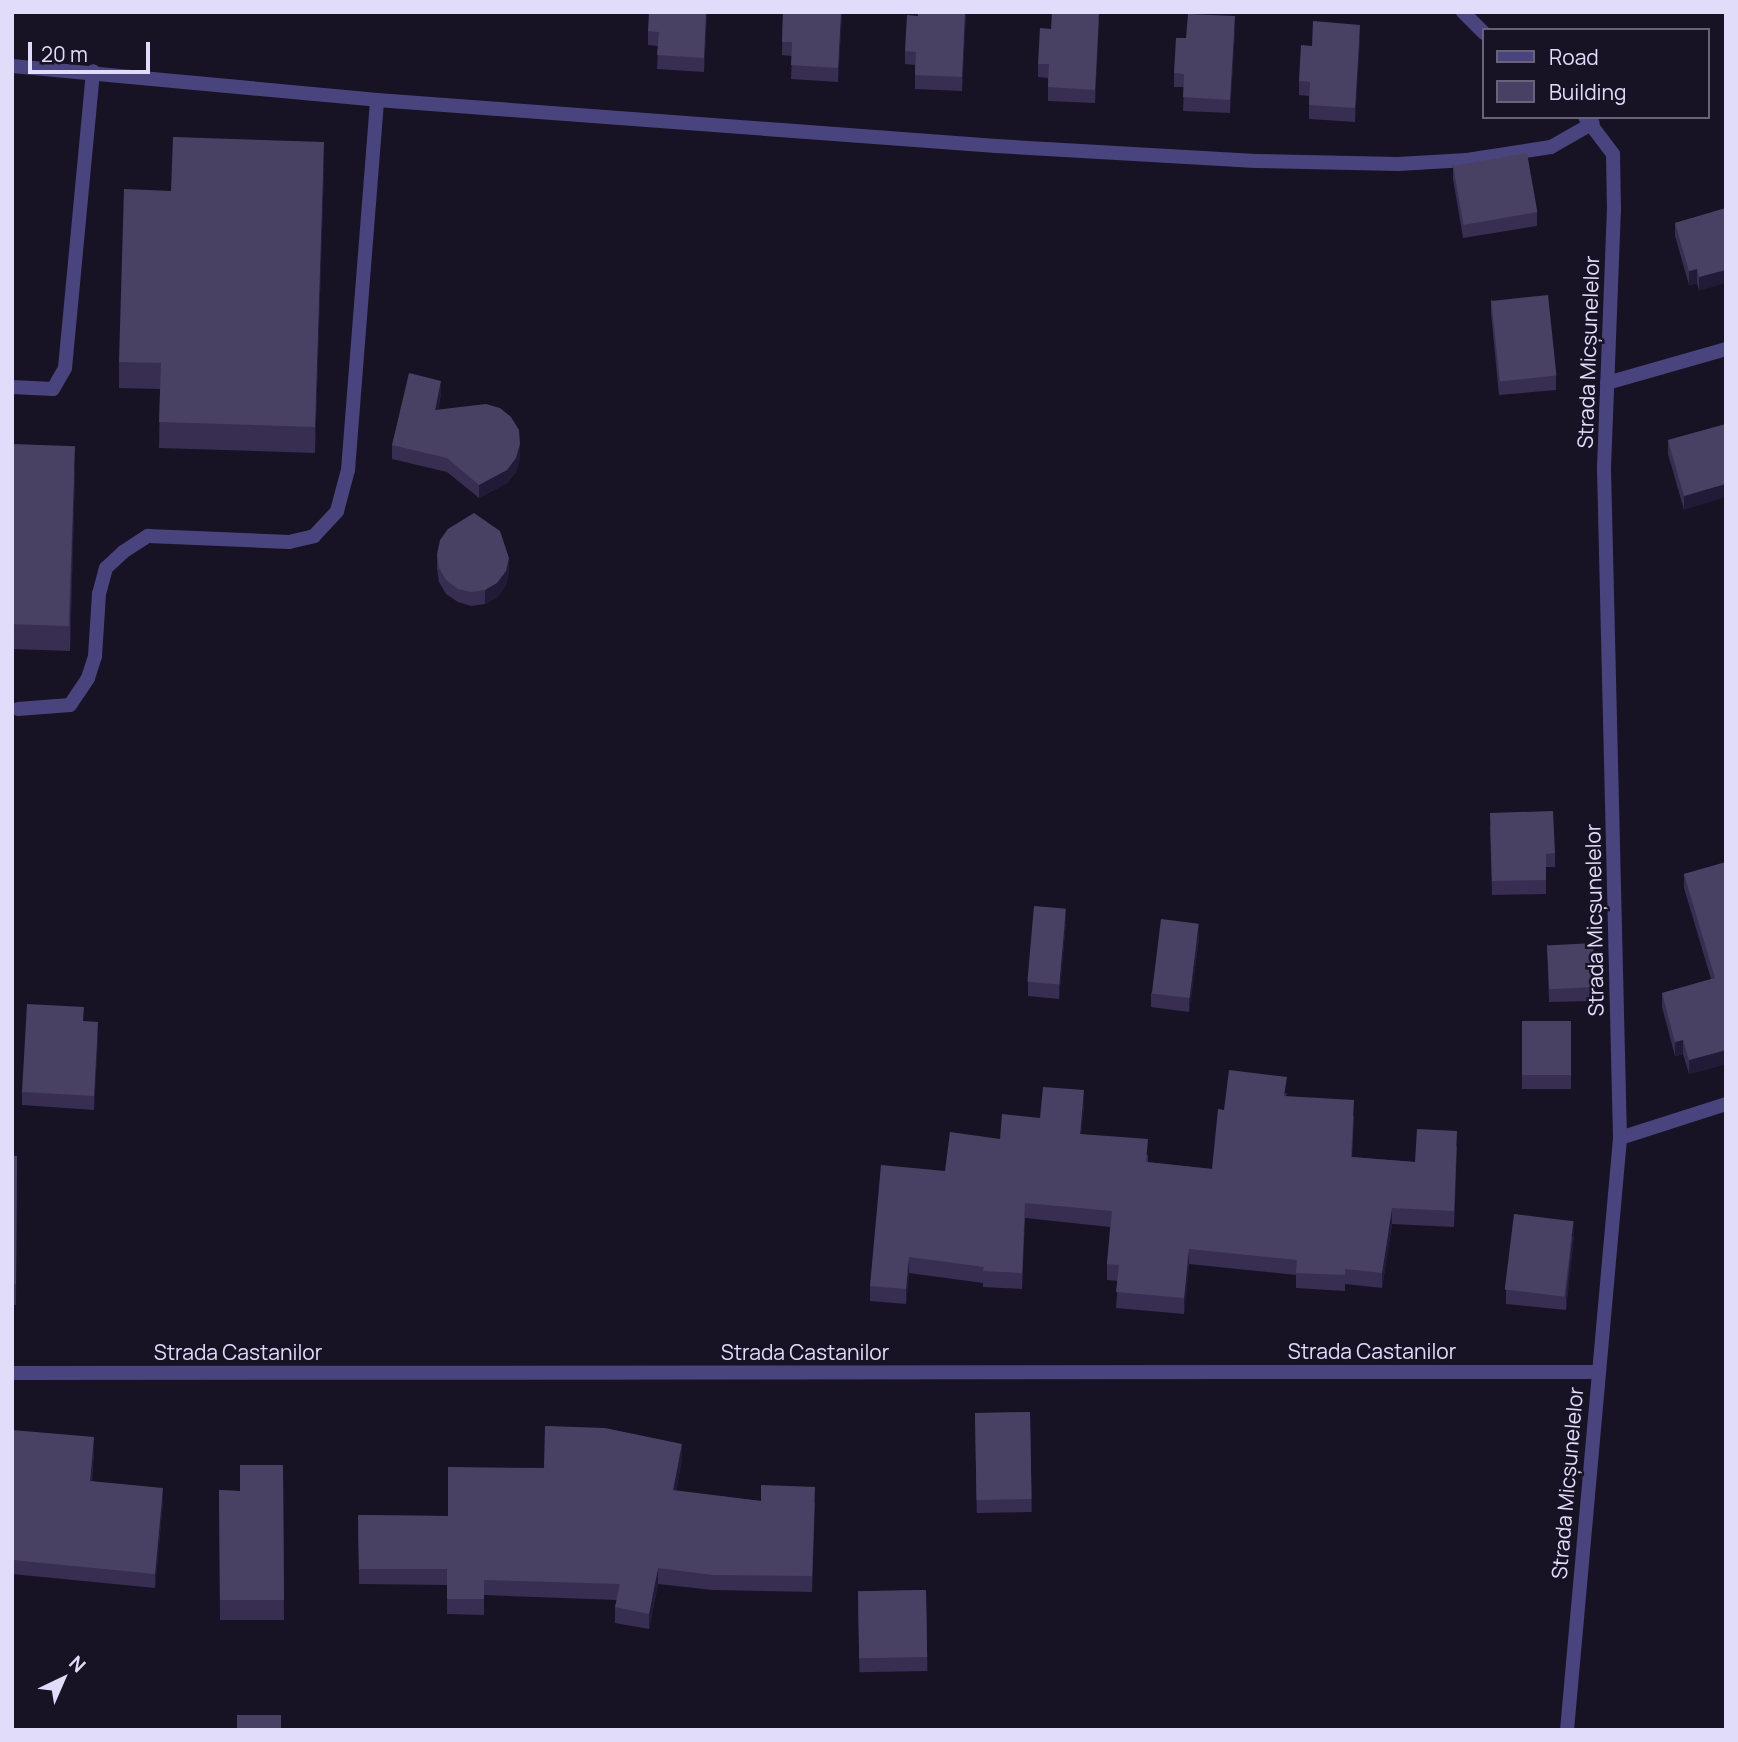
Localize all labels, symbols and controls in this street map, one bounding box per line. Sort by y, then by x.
scale bar [32,28,154,72]
legend [1482,28,1710,119]
text: 20 m [41,40,88,68]
text: Road [1549,43,1599,71]
text: Building [1549,78,1626,106]
street label: Strada Micșunelelor [1572,255,1604,449]
street label: Strada Micșunelelor [1580,823,1608,1017]
street label: Strada Castanilor [1288,1338,1456,1364]
street label: Strada Castanilor [154,1339,322,1365]
street label: Strada Castanilor [721,1339,889,1365]
street label: Strada Micșunelelor [1546,1386,1588,1580]
north arrow [28,1644,98,1714]
text: N [64,1650,92,1678]

